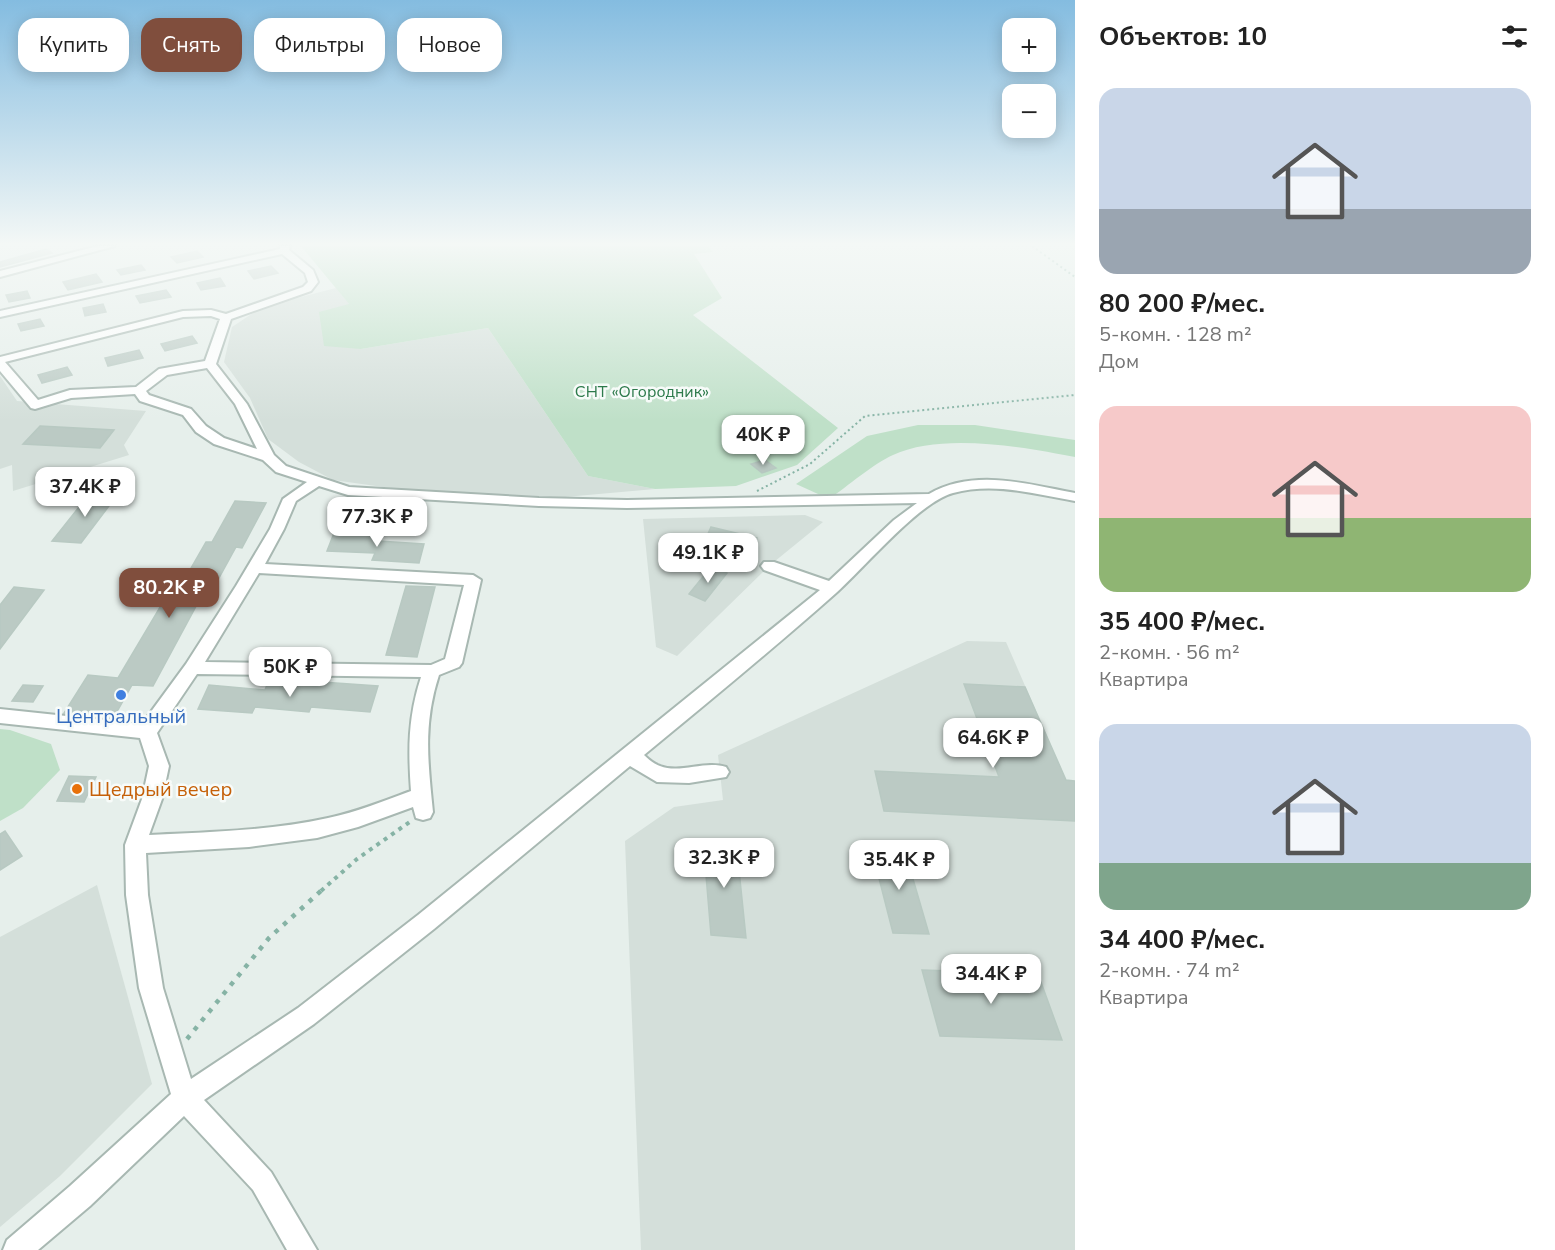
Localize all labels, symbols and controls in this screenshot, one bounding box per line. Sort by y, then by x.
chip: Купить [18,18,129,72]
chip: Снять [141,18,242,72]
chip: Фильтры [254,18,385,72]
chip: Новое [397,18,502,72]
map controls [1002,18,1056,138]
button: + [1002,18,1056,72]
text: Объектов: 10 [1099,19,1267,54]
icon: filters [1498,20,1531,53]
button: − [1002,84,1056,138]
icon: home [1261,127,1369,235]
text: 80 200 ₽/мес. [1099,286,1265,321]
text: 5-комн. · 128 m² [1099,321,1252,348]
text: Дом [1099,348,1139,375]
park label: СНТ «Огородник» [575,381,709,403]
pin: 40K ₽ [721,415,805,466]
text: 40K ₽ [736,421,790,448]
icon: home [1261,445,1369,553]
pin: 37.4K ₽ [30,467,140,518]
text: 37.4K ₽ [49,473,121,500]
pin: 77.3K ₽ [322,497,432,548]
text: 77.3K ₽ [341,503,413,530]
pin: 49.1K ₽ [653,533,763,584]
text: 49.1K ₽ [672,539,744,566]
pin: 80.2K ₽ [114,568,224,619]
text: 80.2K ₽ [133,574,205,601]
text: 35 400 ₽/мес. [1099,604,1265,639]
text: 2-комн. · 56 m² [1099,639,1240,666]
pin: 50K ₽ [248,647,332,698]
text: 50K ₽ [263,653,317,680]
text: Квартира [1099,666,1189,693]
marker: Центральный [114,688,128,702]
place label: Центральный [56,703,186,730]
pin: 64.6K ₽ [938,718,1048,769]
text: 64.6K ₽ [957,724,1029,751]
icon: home [1261,763,1369,871]
place label: Щедрый вечер [89,776,232,803]
marker: Щедрый вечер [70,782,84,796]
pin: 32.3K ₽ [669,838,779,889]
pin: 35.4K ₽ [844,840,954,891]
text: 32.3K ₽ [688,844,760,871]
text: 35.4K ₽ [863,846,935,873]
text: 34 400 ₽/мес. [1099,922,1265,957]
pin: 34.4K ₽ [936,954,1046,1005]
text: 2-комн. · 74 m² [1099,957,1240,984]
text: 34.4K ₽ [955,960,1027,987]
text: Квартира [1099,984,1189,1011]

